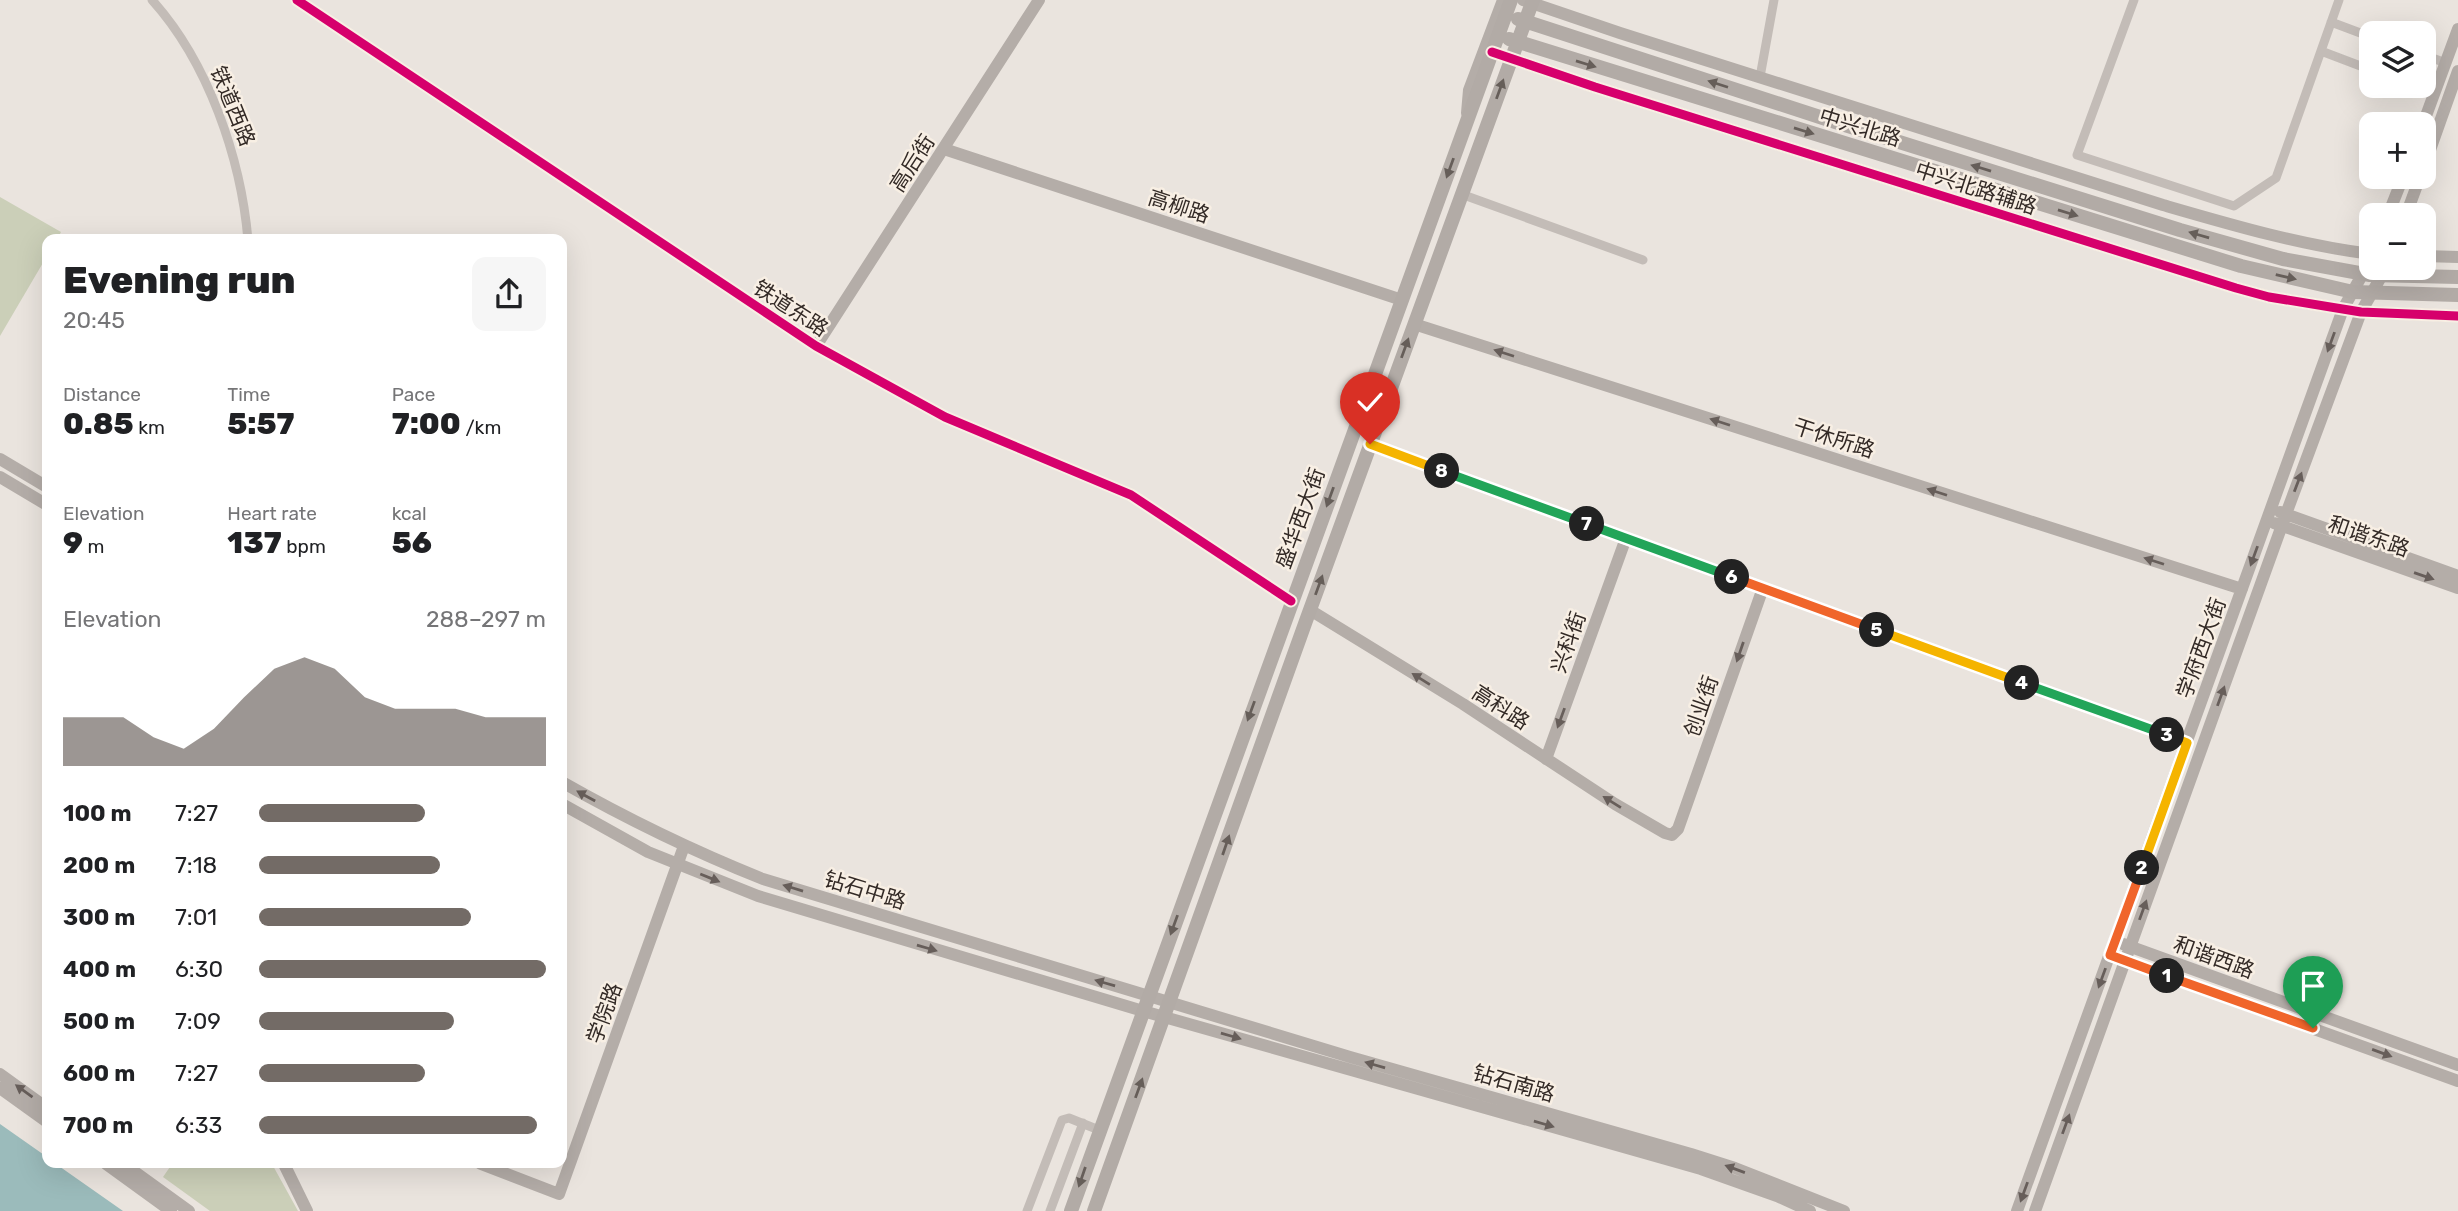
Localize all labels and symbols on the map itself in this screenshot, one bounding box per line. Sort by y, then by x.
one-way arrow [1576,59,1597,69]
street label: 铁道西路 [206,62,260,150]
one-way arrow [1495,78,1506,99]
one-way arrow [1707,78,1728,89]
street label: 中兴北路 [1816,103,1904,151]
one-way arrow [1793,126,1814,137]
street label: 高后街 [884,130,940,196]
street label: 中兴北路辅路 [1912,157,2040,219]
one-way arrow [1444,158,1455,179]
one-way arrow [1971,162,1992,172]
street label: 高柳路 [1145,184,1213,228]
one-way arrow [2057,209,2078,219]
one-way arrow [2188,230,2209,240]
one-way arrow [2275,272,2297,283]
street label: 铁道东路 [749,275,833,341]
one-way arrow [2325,332,2336,353]
one-way arrow [1400,338,1411,359]
one-way arrow [1493,347,1514,358]
pin [1340,372,1400,444]
street label: 干休所路 [1790,413,1878,463]
one-way arrow [1710,417,1731,427]
pin: 8 [1424,454,1460,489]
street label: 盛华西大街 [1270,464,1330,572]
one-way arrow [2293,471,2304,492]
one-way arrow [1926,486,1947,496]
one-way arrow [1324,487,1335,508]
pin: 7 [1570,506,1604,542]
street label: 和谐东路 [2325,511,2413,561]
one-way arrow [2248,546,2259,567]
one-way arrow [2143,555,2164,566]
pin: 6 [1714,560,1750,594]
one-way arrow [2413,571,2434,582]
one-way arrow [1314,575,1325,596]
street label: 学府西大街 [2171,594,2231,702]
street label: 兴科街 [1545,608,1591,676]
pin: 5 [1860,612,1895,648]
one-way arrow [1734,642,1745,663]
pin: 4 [2004,666,2039,700]
one-way arrow [1412,672,1431,685]
street label: 创业街 [1679,672,1723,740]
street label: 高科路 [1468,679,1534,735]
one-way arrow [2215,685,2226,706]
one-way arrow [1245,700,1256,721]
one-way arrow [1556,707,1567,728]
pin: 3 [2150,718,2184,752]
one-way arrow [576,790,596,802]
one-way arrow [1603,796,1622,809]
one-way arrow [1221,835,1232,856]
pin: 2 [2124,850,2160,886]
street label: 钻石中路 [821,866,909,914]
one-way arrow [700,873,721,884]
one-way arrow [783,883,804,893]
one-way arrow [2138,899,2149,920]
one-way arrow [1168,914,1179,935]
street label: 和谐西路 [2170,931,2258,983]
one-way arrow [916,943,937,953]
pin [2283,956,2343,1028]
pin: 1 [2150,958,2184,993]
one-way arrow [2096,967,2107,988]
one-way arrow [1093,977,1115,988]
street label: 学院路 [581,979,627,1047]
one-way arrow [1221,1031,1242,1041]
one-way arrow [2371,1048,2392,1059]
one-way arrow [1364,1059,1385,1069]
street label: 钻石南路 [1470,1059,1558,1107]
one-way arrow [1134,1078,1145,1099]
one-way arrow [15,1084,33,1098]
one-way arrow [2061,1113,2072,1134]
one-way arrow [1534,1119,1555,1129]
one-way arrow [1724,1163,1745,1174]
one-way arrow [1076,1167,1087,1188]
one-way arrow [2018,1181,2029,1202]

